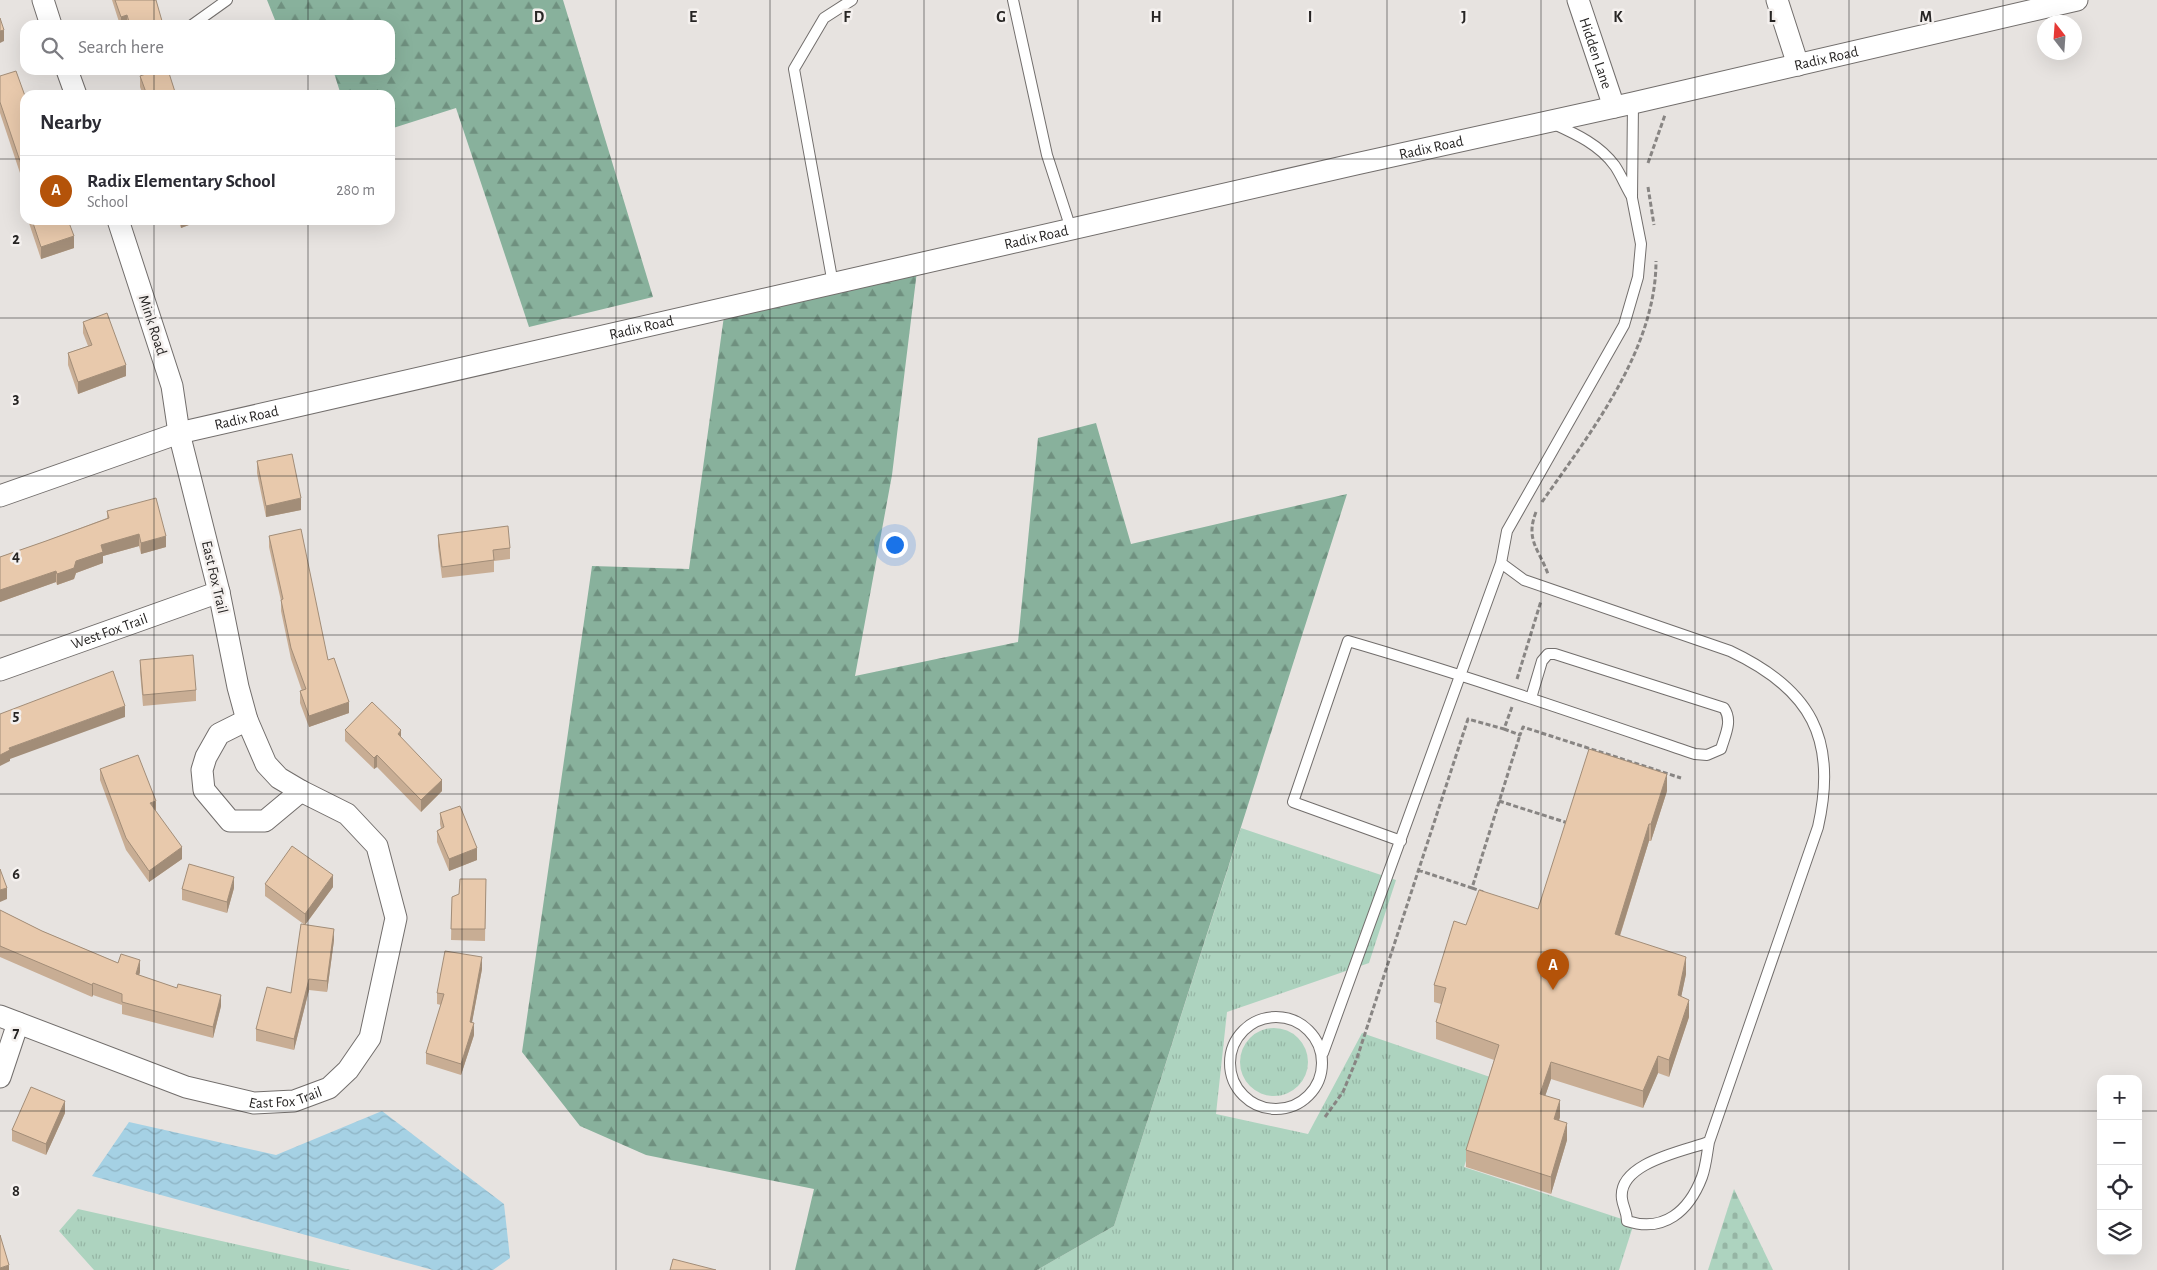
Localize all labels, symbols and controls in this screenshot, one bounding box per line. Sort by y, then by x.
text: D [534,9,545,25]
text: E [689,9,697,25]
text: F [843,9,851,25]
text: G [996,9,1006,25]
text: H [1150,9,1162,25]
text: I [1308,9,1312,25]
text: J [1461,9,1467,25]
text: K [1613,9,1623,25]
text: L [1769,9,1776,25]
text: M [1920,9,1932,25]
north arrow [2037,15,2082,60]
street label: Hidden Lane [1576,16,1614,91]
search box [20,20,395,75]
icon: search [38,34,66,62]
text: Search here [78,38,164,57]
street label: Radix Road [1793,44,1860,73]
text: Nearby [40,112,101,133]
street label: Radix Road [1398,134,1465,162]
text: Radix Elementary School [87,172,276,191]
text: A [51,182,61,198]
text: 280 m [336,182,375,198]
text: School [87,194,128,210]
street label: Radix Road [1003,223,1070,252]
text: 2 [12,231,20,247]
street label: Mink Road [136,293,169,357]
street label: Radix Road [608,313,675,342]
text: 3 [13,390,20,406]
street label: Radix Road [213,403,280,433]
your location [882,532,908,558]
street label: East Fox Trail [199,539,230,615]
text: 4 [12,548,20,564]
street label: West Fox Trail [69,611,150,652]
text: 5 [13,707,20,723]
text: 6 [12,866,20,882]
pin: A [1537,949,1569,990]
text: 7 [13,1025,20,1041]
map controls [2097,1075,2142,1255]
button: + [2097,1075,2142,1120]
street label: East Fox Trail [247,1084,324,1111]
button: − [2097,1120,2142,1165]
button: locate [2097,1165,2142,1210]
text: 8 [12,1183,20,1199]
button: layers [2097,1210,2142,1255]

